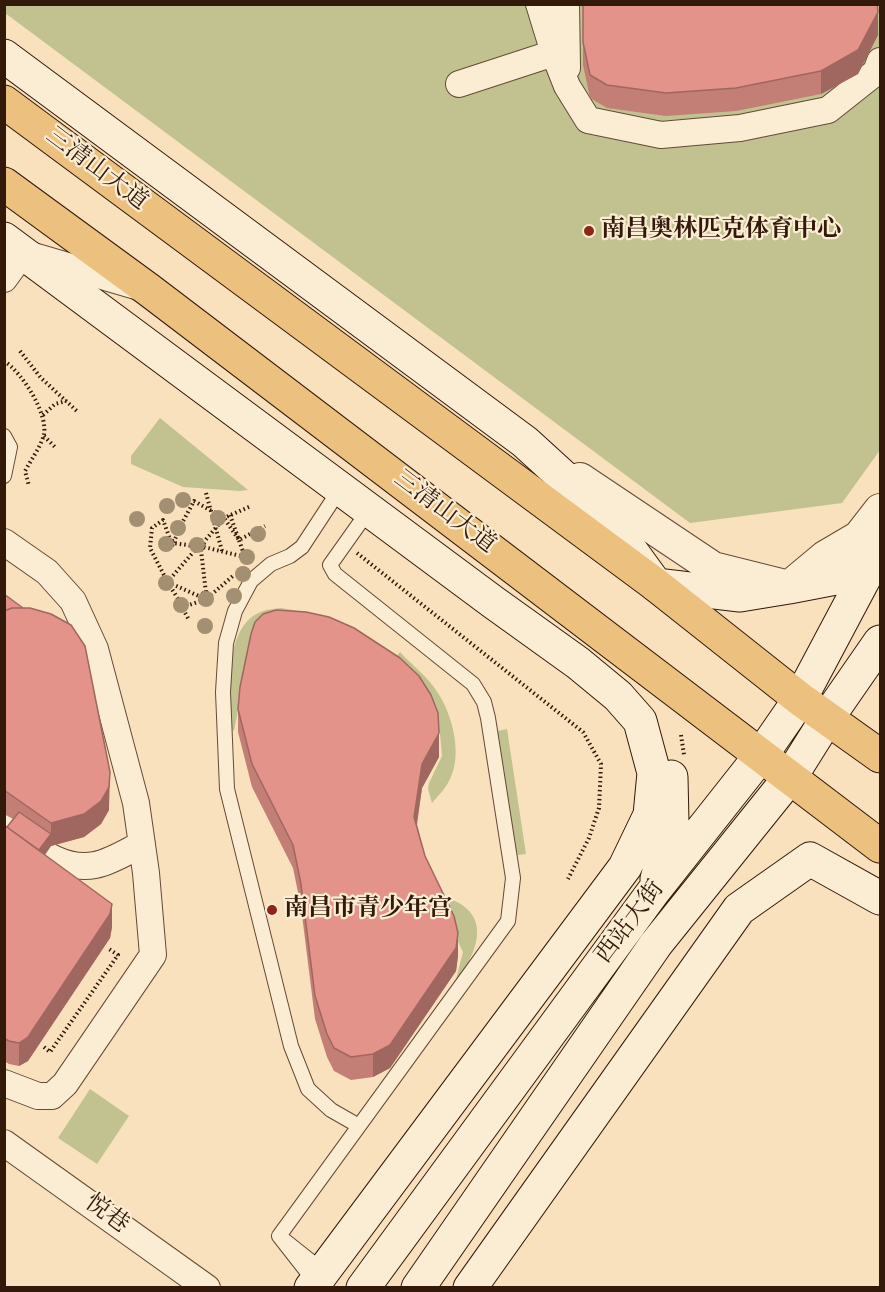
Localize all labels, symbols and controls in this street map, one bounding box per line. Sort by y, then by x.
street label: 三清山大道 [39,122,153,218]
place label: 南昌奥林匹克体育中心 [601,217,841,245]
marker: 南昌奥林匹克体育中心 [582,224,596,238]
street label: 三清山大道 [387,465,501,561]
street label: 西站大街 [591,876,671,970]
place label: 南昌市青少年宫 [284,896,452,924]
marker: 南昌市青少年宫 [265,903,279,917]
street label: 悦巷 [78,1189,134,1241]

